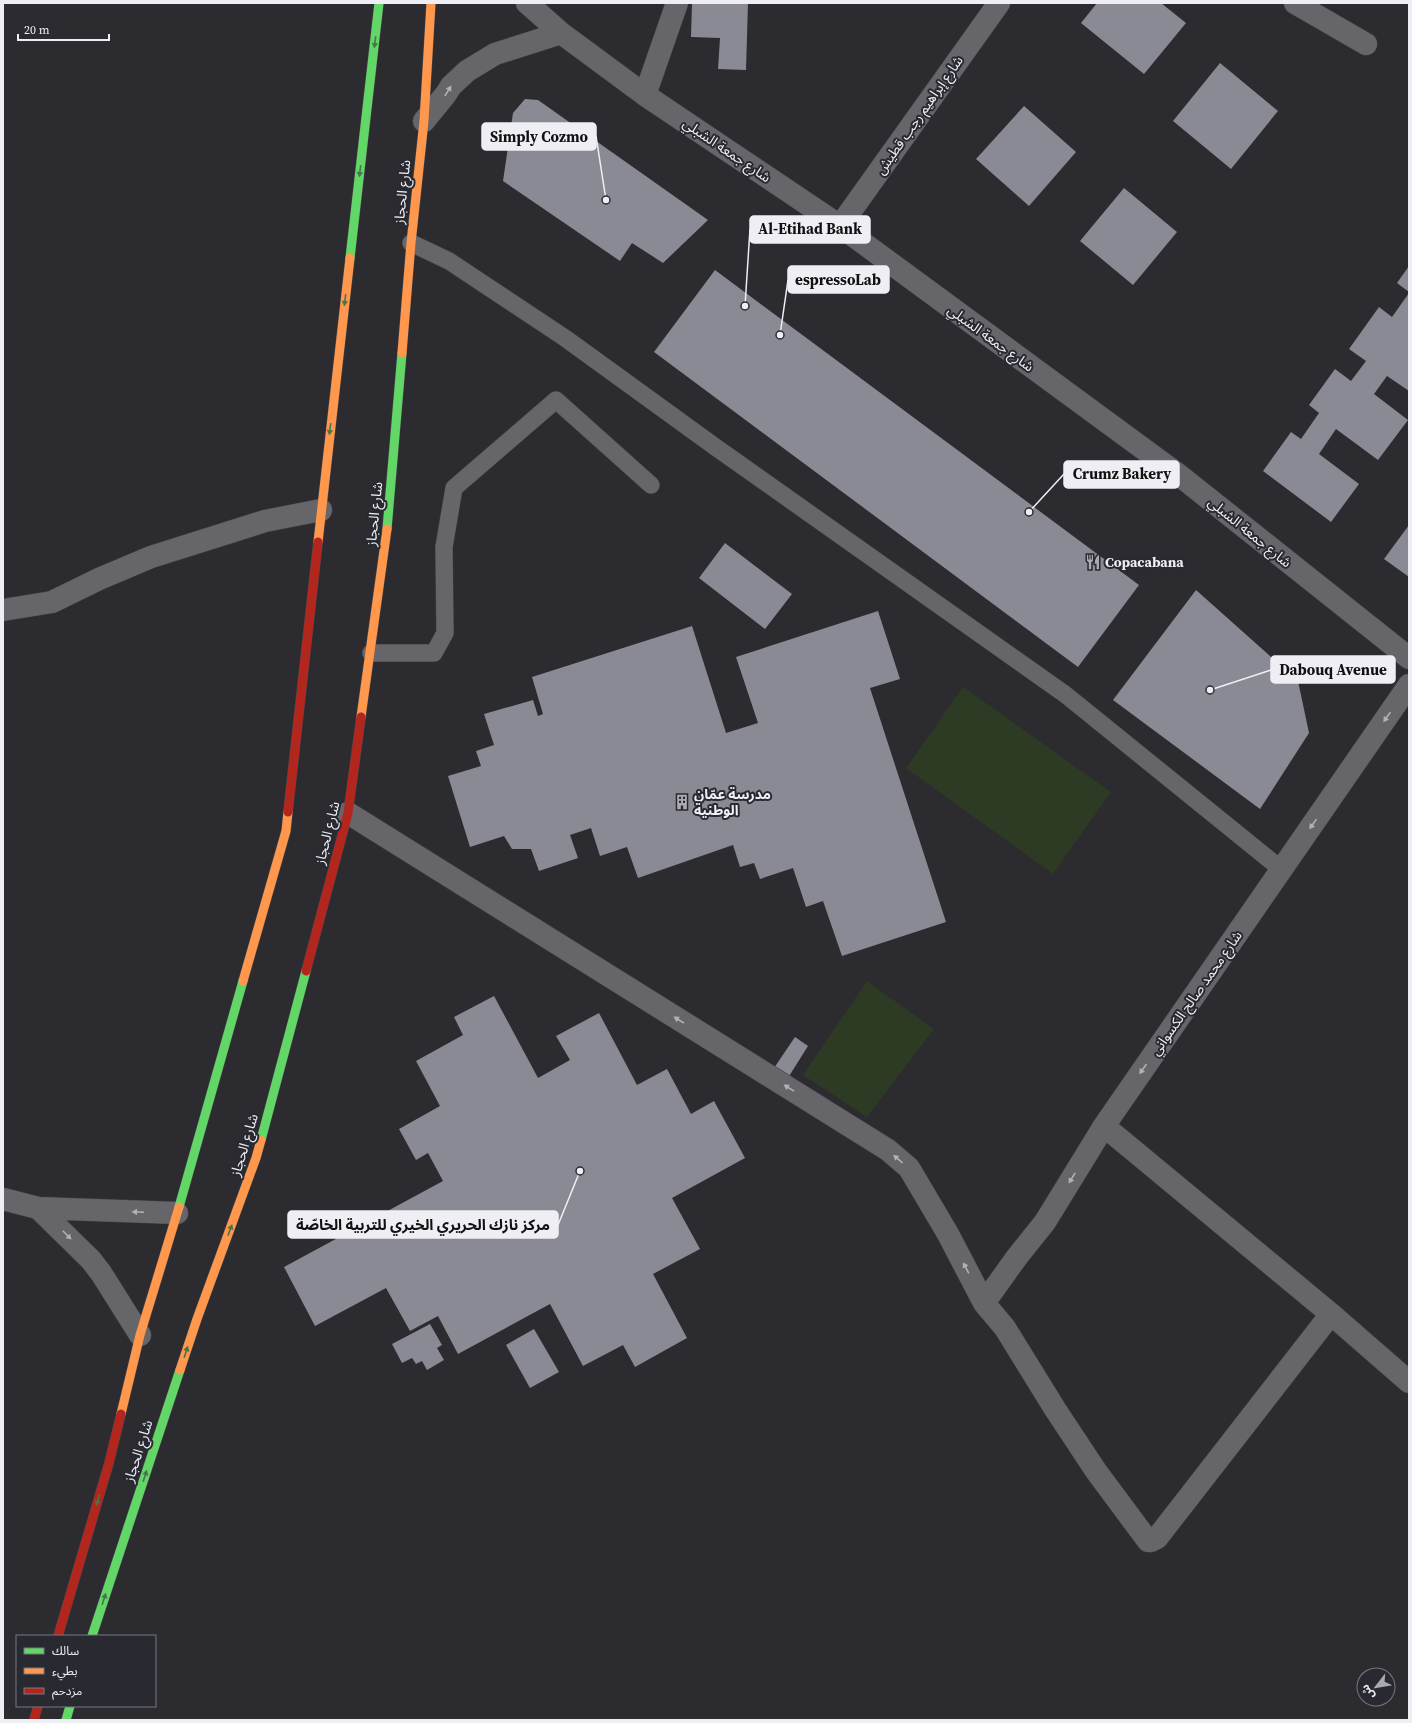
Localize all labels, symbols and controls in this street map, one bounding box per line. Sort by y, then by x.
scale bar [18,16,109,42]
text: 20 m [24,22,50,38]
one-way arrow [372,36,378,48]
street label: شارع إبراهيم رجب قطيش [870,51,968,179]
one-way arrow [444,86,452,96]
street label: شارع جمعة الشبلي [678,113,775,188]
callout: Simply Cozmo [482,123,596,150]
text: Simply Cozmo [490,126,589,147]
street label: شارع الحجاز [389,159,416,226]
one-way arrow [357,165,363,177]
callout: Al-Etihad Bank [750,216,870,243]
text: Al-Etihad Bank [758,218,862,239]
callout: espressoLab [788,266,889,293]
text: espressoLab [795,269,881,290]
one-way arrow [342,294,348,306]
street label: شارع جمعة الشبلي [943,300,1038,377]
one-way arrow [327,423,333,435]
callout: Crumz Bakery [1064,461,1179,488]
text: Crumz Bakery [1073,463,1171,484]
street label: شارع الحجاز [361,481,388,548]
street label: شارع جمعة الشبلي [1203,492,1296,573]
place label: Copacabana [1105,552,1184,572]
restaurant icon: Copacabana [1084,553,1102,571]
callout: Dabouq Avenue [1271,656,1395,683]
text: Dabouq Avenue [1279,659,1387,680]
one-way arrow [1383,712,1391,722]
place label: مدرسة عمّان الوطنية [694,784,771,820]
building icon: مدرسة عمّان الوطنية [673,793,691,811]
street label: شارع الحجاز [309,799,345,868]
one-way arrow [1309,819,1317,829]
street label: شارع محمد صالح الكسواني [1145,927,1248,1060]
one-way arrow [673,1016,684,1023]
one-way arrow [1139,1064,1147,1074]
one-way arrow [783,1085,795,1092]
street label: شارع الحجاز [225,1111,264,1180]
one-way arrow [893,1154,903,1163]
one-way arrow [1069,1172,1076,1184]
one-way arrow [131,1209,144,1215]
callout: مركز نازك الحريري الخيري للتربية الخاصّة [288,1211,558,1238]
text: مركز نازك الحريري الخيري للتربية الخاصّة [296,1214,550,1236]
one-way arrow [227,1223,233,1235]
one-way arrow [62,1230,72,1240]
one-way arrow [963,1263,969,1274]
one-way arrow [183,1346,189,1358]
street label: شارع الحجاز [118,1417,158,1486]
one-way arrow [142,1469,148,1481]
one-way arrow [95,1495,101,1507]
one-way arrow [101,1593,107,1605]
legend [16,1635,156,1707]
text: سالك [52,1643,79,1659]
text: بطيء [52,1663,78,1681]
north arrow [1356,1667,1396,1707]
text: ش [1358,1682,1378,1702]
text: مزدحم [52,1683,82,1700]

